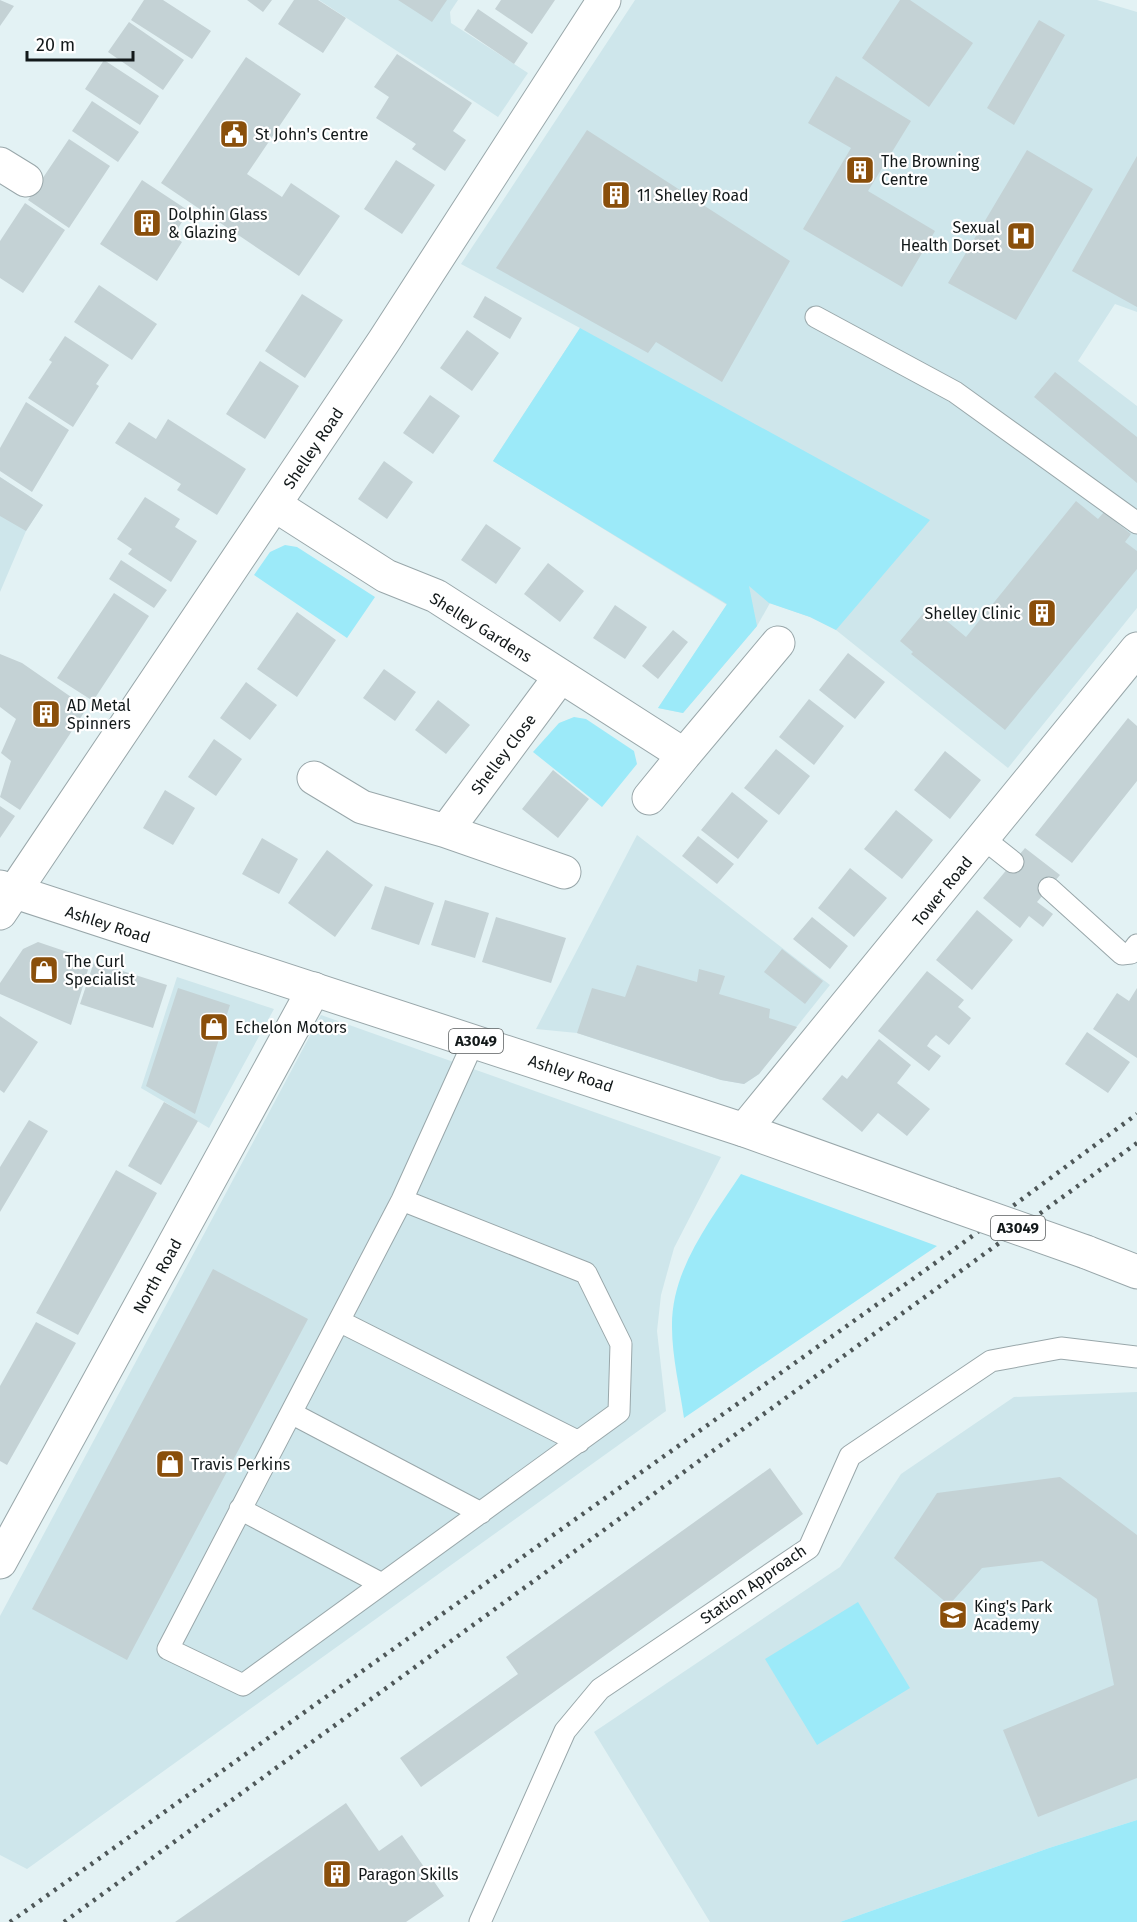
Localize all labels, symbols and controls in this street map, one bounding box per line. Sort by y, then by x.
scale bar [27,24,134,62]
text: 20 m [36,34,75,56]
public building icon: St John's Centre [218,118,250,150]
place label: St John's Centre [255,125,369,144]
place label: The Browning Centre [881,152,980,189]
building icon: The Browning Centre [844,154,876,186]
building icon: 11 Shelley Road [600,179,632,211]
place label: 11 Shelley Road [637,186,749,205]
place label: Dolphin Glass & Glazing [168,205,267,242]
building icon: Dolphin Glass & Glazing [131,207,163,239]
place label: Sexual Health Dorset [900,218,1000,255]
hospital icon: Sexual Health Dorset [1005,220,1037,252]
street label: Shelley Road [279,404,348,492]
street label: Shelley Gardens [426,588,535,666]
building icon: Shelley Clinic [1026,597,1058,629]
place label: Shelley Clinic [925,604,1021,623]
place label: AD Metal Spinners [67,696,131,733]
building icon: AD Metal Spinners [30,698,62,730]
street label: Shelley Close [467,710,540,798]
street label: Tower Road [908,853,976,930]
street label: Ashley Road [63,902,153,947]
place label: The Curl Specialist [65,952,135,989]
shop icon: The Curl Specialist [28,954,60,986]
shop icon: Echelon Motors [198,1011,230,1043]
place label: Echelon Motors [235,1018,347,1037]
road number: A3049 [449,1029,503,1053]
street label: Ashley Road [526,1051,616,1096]
road number: A3049 [991,1216,1045,1240]
street label: North Road [129,1235,186,1317]
shop icon: Travis Perkins [154,1448,186,1480]
place label: Travis Perkins [191,1455,290,1474]
street label: Station Approach [697,1541,810,1628]
place label: King's Park Academy [974,1597,1053,1634]
school or university icon: King's Park Academy [937,1599,969,1631]
building icon: Paragon Skills [321,1858,353,1890]
place label: Paragon Skills [358,1865,459,1884]

